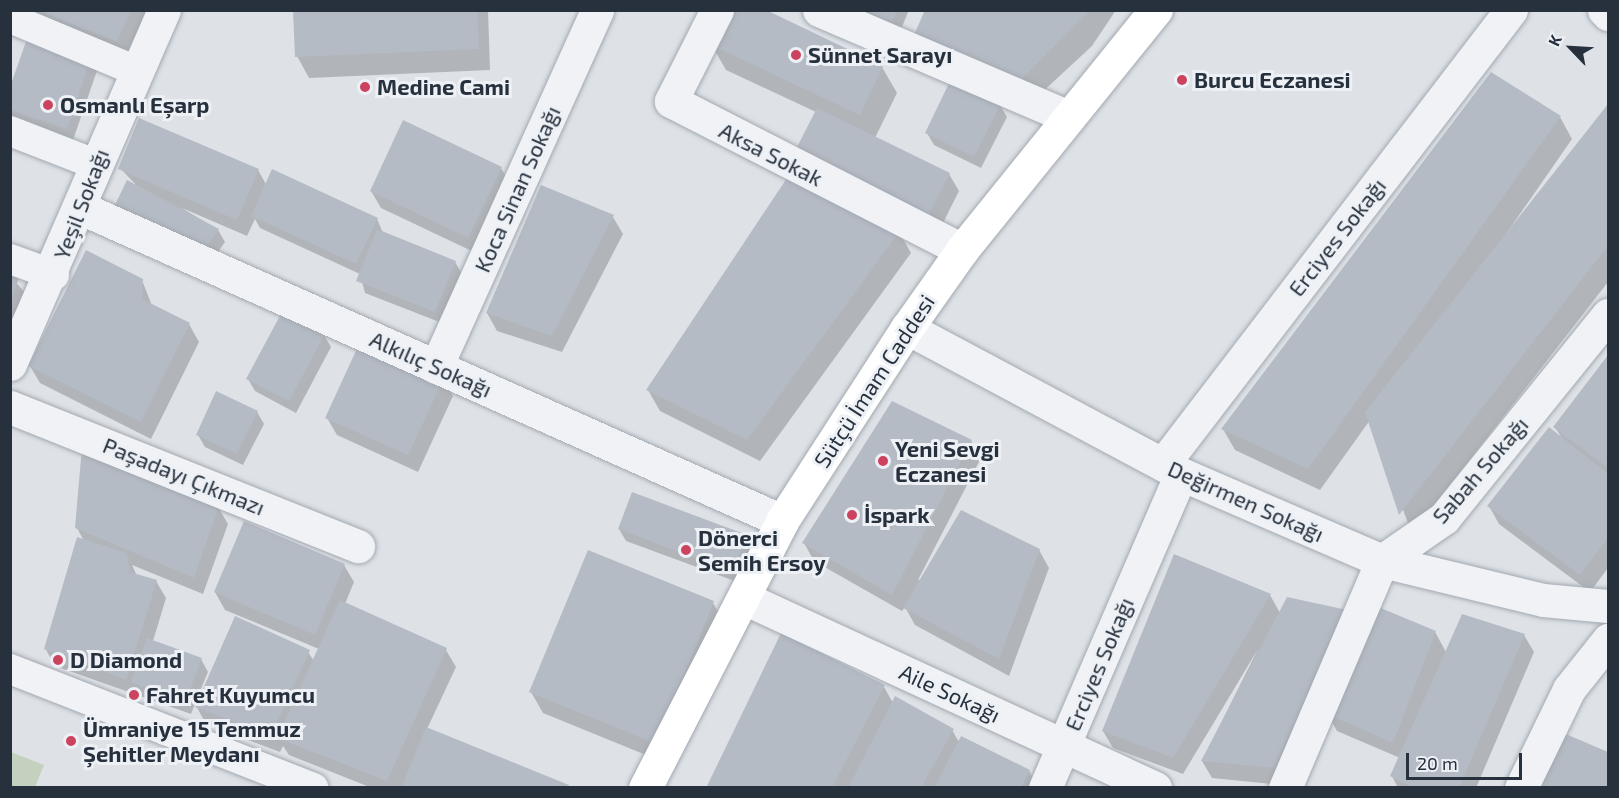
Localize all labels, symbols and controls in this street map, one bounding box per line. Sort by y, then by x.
north arrow [1541,18,1601,78]
text: K [1543,32,1565,49]
place label: Sünnet Sarayı [808,42,952,68]
marker: Sünnet Sarayı [789,48,803,62]
place label: Burcu Eczanesi [1194,67,1351,93]
marker: Burcu Eczanesi [1175,73,1189,87]
place label: Medine Cami [377,74,510,100]
marker: Medine Cami [358,80,372,94]
place label: Osmanlı Eşarp [60,92,210,118]
marker: Osmanlı Eşarp [41,98,55,112]
street label: Koca Sinan Sokağı [469,102,565,276]
street label: Aksa Sokak [715,117,827,191]
street label: Yeşil Sokağı [48,145,114,263]
street label: Erciyes Sokağı [1283,173,1391,301]
street label: Sütçü İmam Caddesi [808,290,940,472]
street label: Alkılıç Sokağı [366,325,496,403]
street label: Sabah Sokağı [1427,411,1533,529]
street label: Paşadayı Çıkmazı [99,432,269,520]
place label: Yeni Sevgi Eczanesi [895,435,1000,487]
marker: Yeni Sevgi Eczanesi [876,454,890,468]
street label: Değirmen Sokağı [1164,455,1328,547]
place label: İspark [864,502,930,528]
marker: İspark [845,508,859,522]
place label: Dönerci Semih Ersoy [698,524,826,576]
marker: Dönerci Semih Ersoy [679,543,693,557]
street label: Erciyes Sokağı [1059,593,1139,735]
place label: D Diamond [70,647,182,673]
marker: D Diamond [51,653,65,667]
street label: Aile Sokağı [895,658,1005,728]
place label: Fahret Kuyumcu [146,682,315,708]
marker: Fahret Kuyumcu [127,688,141,702]
place label: Ümraniye 15 Temmuz Şehitler Meydanı [83,715,301,766]
marker: Ümraniye 15 Temmuz Şehitler Meydanı [64,734,78,748]
scale bar [1409,741,1524,779]
text: 20 m [1417,752,1458,774]

